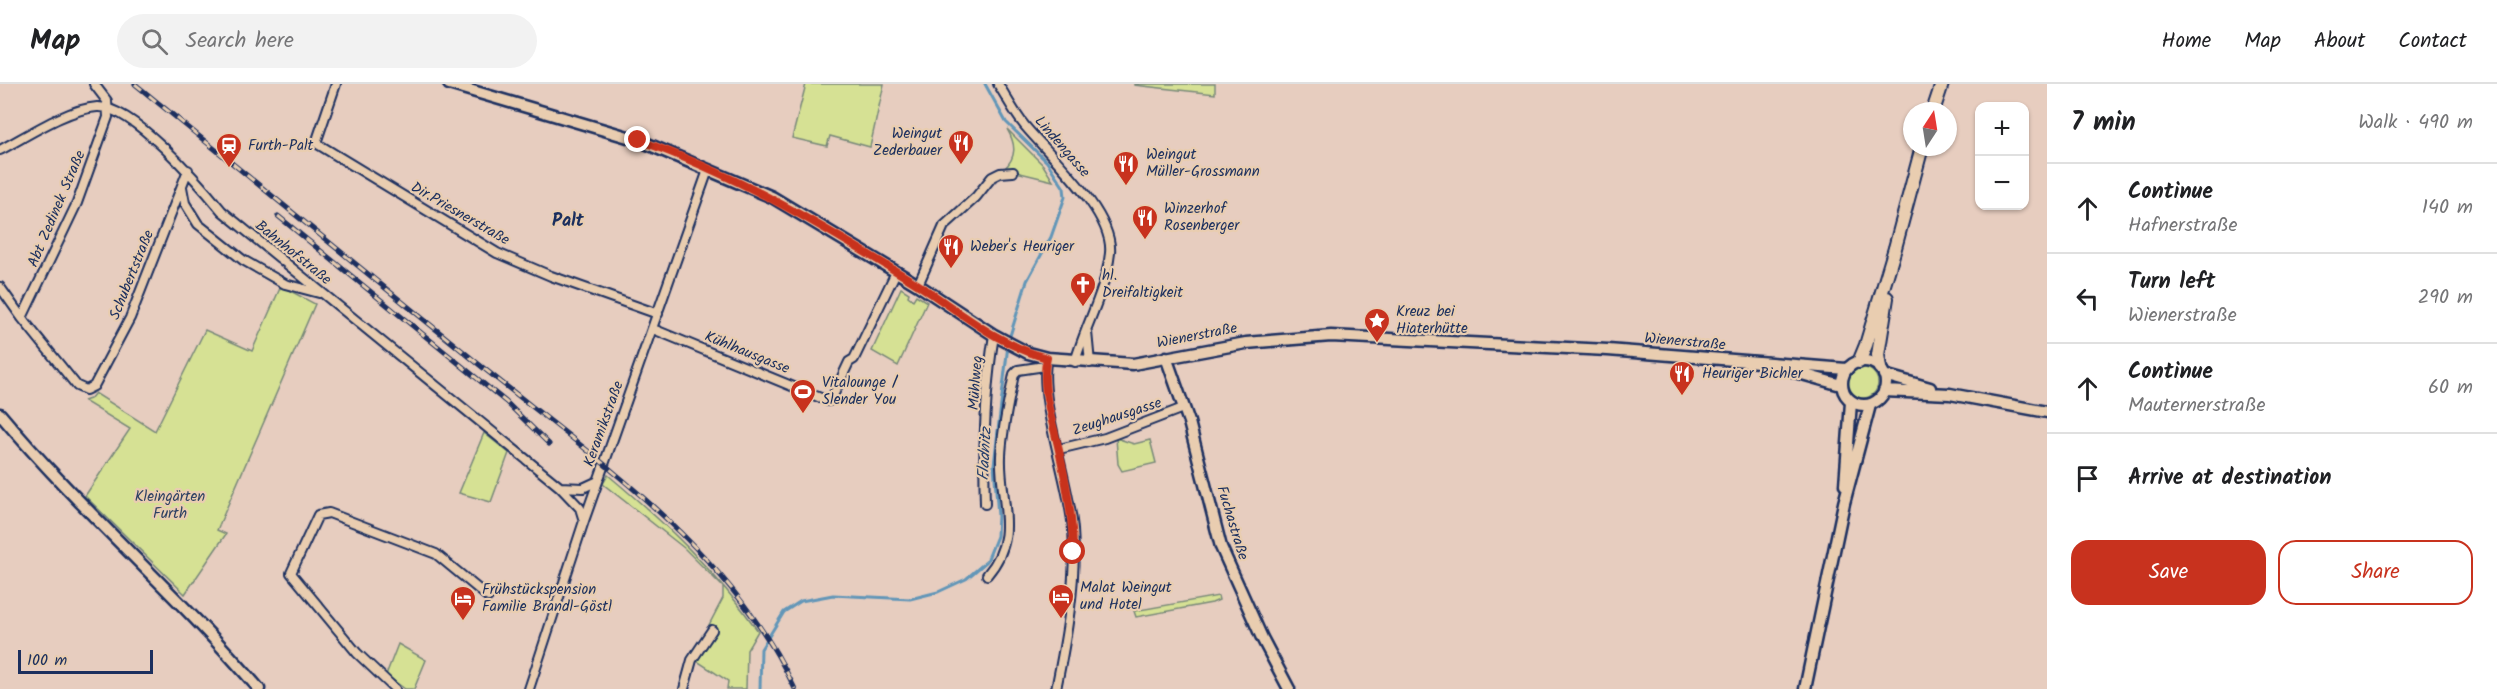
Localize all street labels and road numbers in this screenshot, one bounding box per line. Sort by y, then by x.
street label: Lindengasse [1028,111,1096,184]
street label: Abt Zedinek Straße [22,147,93,271]
street label: Dir.Priesnerstraße [406,176,514,252]
street label: Bahnhofstraße [249,214,337,292]
street label: Schubertstraße [103,226,161,324]
street label: Wienerstraße [1155,316,1240,356]
street label: Kühlhausgasse [701,325,794,381]
street label: Wienerstraße [1643,326,1727,358]
street label: Mühlweg [962,355,990,411]
street label: Keramikstraße [577,377,631,470]
street label: Zeughausgasse [1069,391,1165,443]
street label: Fuchastraße [1209,483,1255,563]

